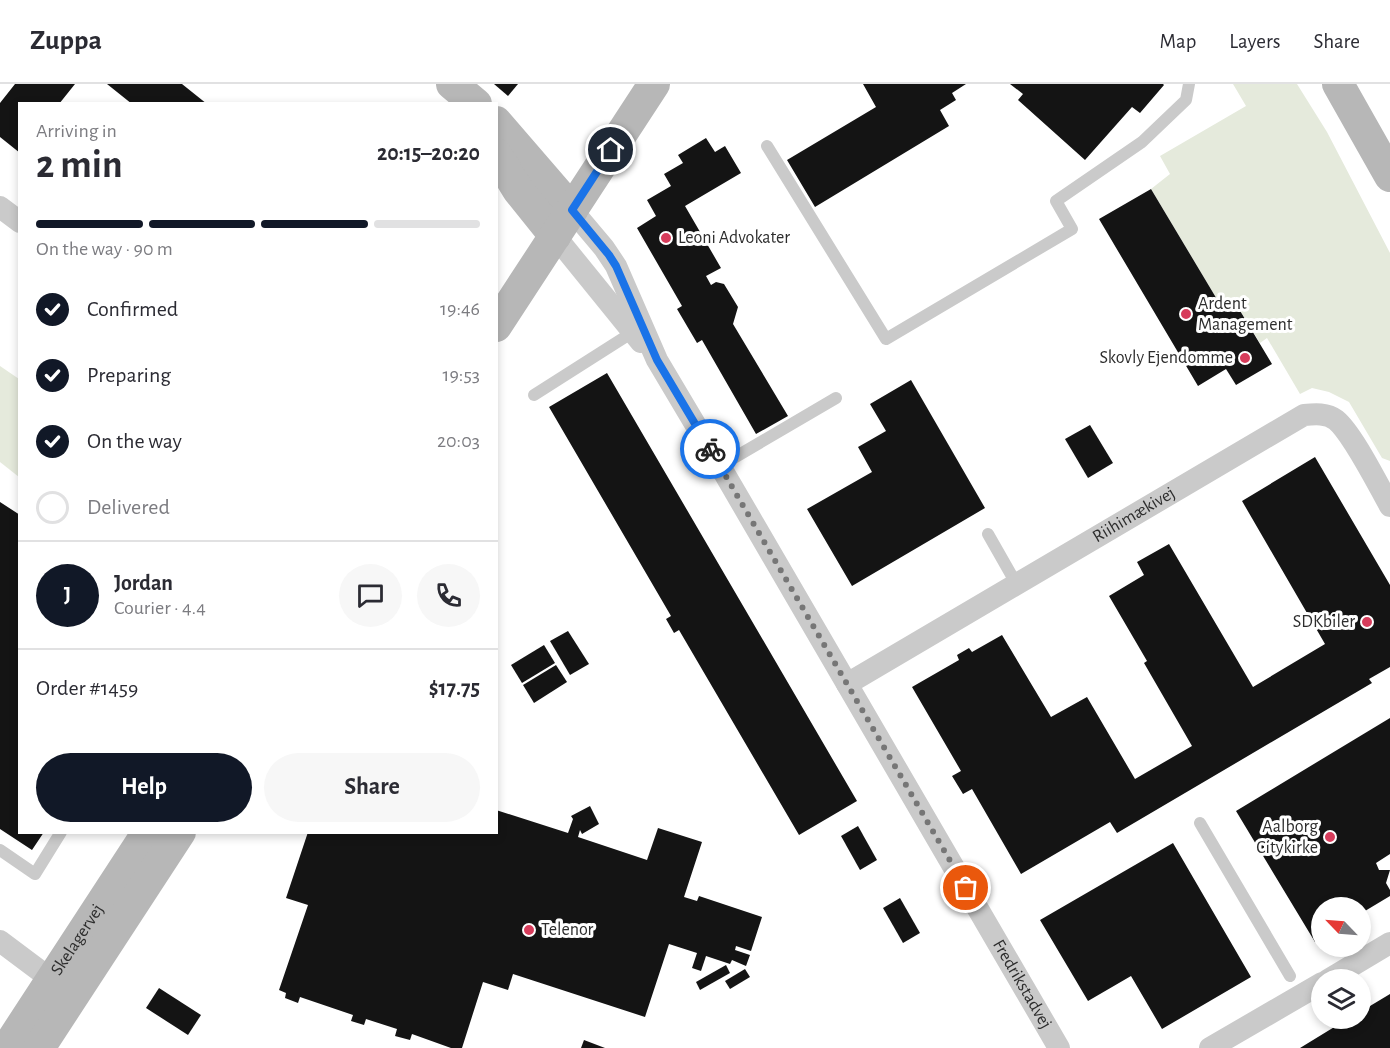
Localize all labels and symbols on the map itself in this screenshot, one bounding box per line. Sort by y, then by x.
pin [585,124,636,175]
place label: Leoni Advokater [678,229,790,247]
marker: Leoni Advokater [659,231,673,245]
place label: Ardent Management [1198,295,1293,334]
marker: Ardent Management [1179,307,1193,321]
place label: Skovly Ejendomme [1100,349,1233,367]
marker: Skovly Ejendomme [1238,351,1252,365]
courier [680,419,740,479]
street label: Riihimækivej [1090,484,1178,546]
place label: SDKbiler [1293,613,1355,631]
marker: SDKbiler [1360,615,1374,629]
place label: Aalborg Citykirke [1256,818,1318,857]
marker: Aalborg Citykirke [1323,830,1337,844]
pin [940,862,991,913]
north arrow [1311,897,1371,957]
street label: Skelagervej [48,901,107,979]
place label: Telenor [541,921,594,939]
marker: Telenor [522,923,536,937]
street label: Fredrikstadvej [989,937,1055,1032]

